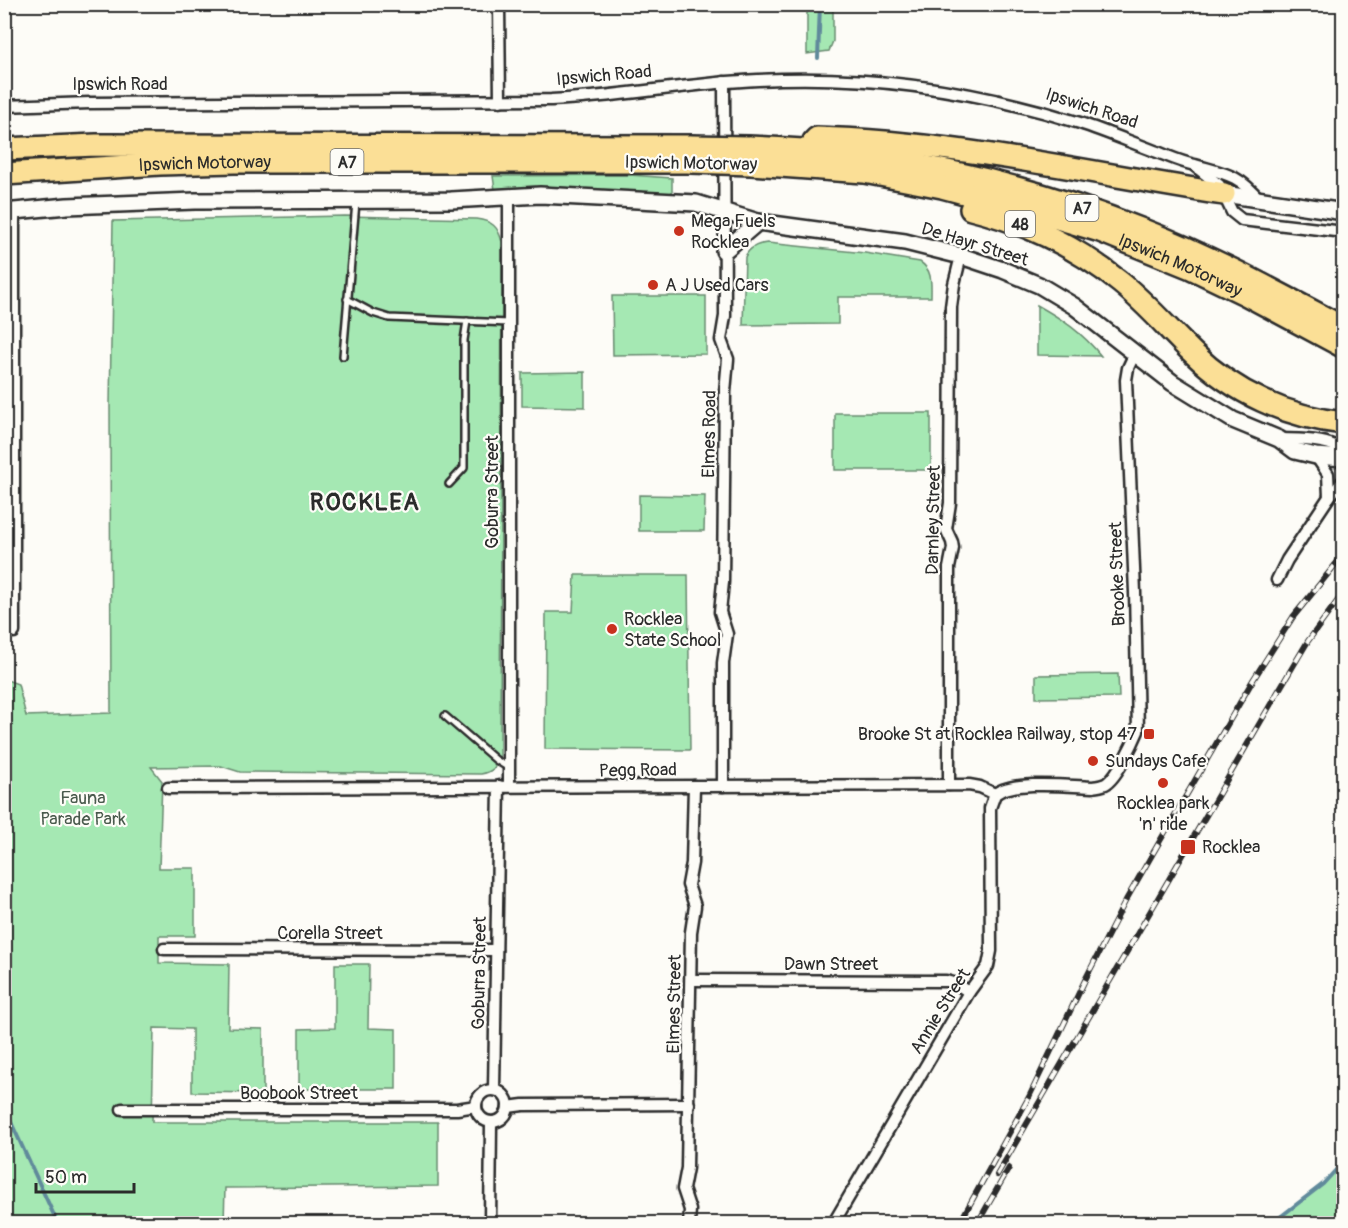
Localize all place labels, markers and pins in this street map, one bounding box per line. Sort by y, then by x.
place label: Mega Fuels Rocklea [691,210,775,254]
marker: Mega Fuels Rocklea [672,224,686,238]
place label: A J Used Cars [665,274,769,297]
marker: A J Used Cars [646,278,660,292]
place label: Rocklea State School [624,608,721,652]
marker: Rocklea State School [605,622,619,636]
place label: Brooke St at Rocklea Railway, stop 47 [858,723,1137,746]
marker: Brooke St at Rocklea Railway, stop 47 [1142,727,1156,741]
place label: Sundays Cafe [1105,750,1206,773]
marker: Sundays Cafe [1086,754,1100,768]
marker: Rocklea park 'n' ride [1156,776,1170,790]
place label: Rocklea park 'n' ride [1117,792,1210,836]
place label: Rocklea [1202,836,1260,859]
marker: Rocklea [1179,838,1197,856]

